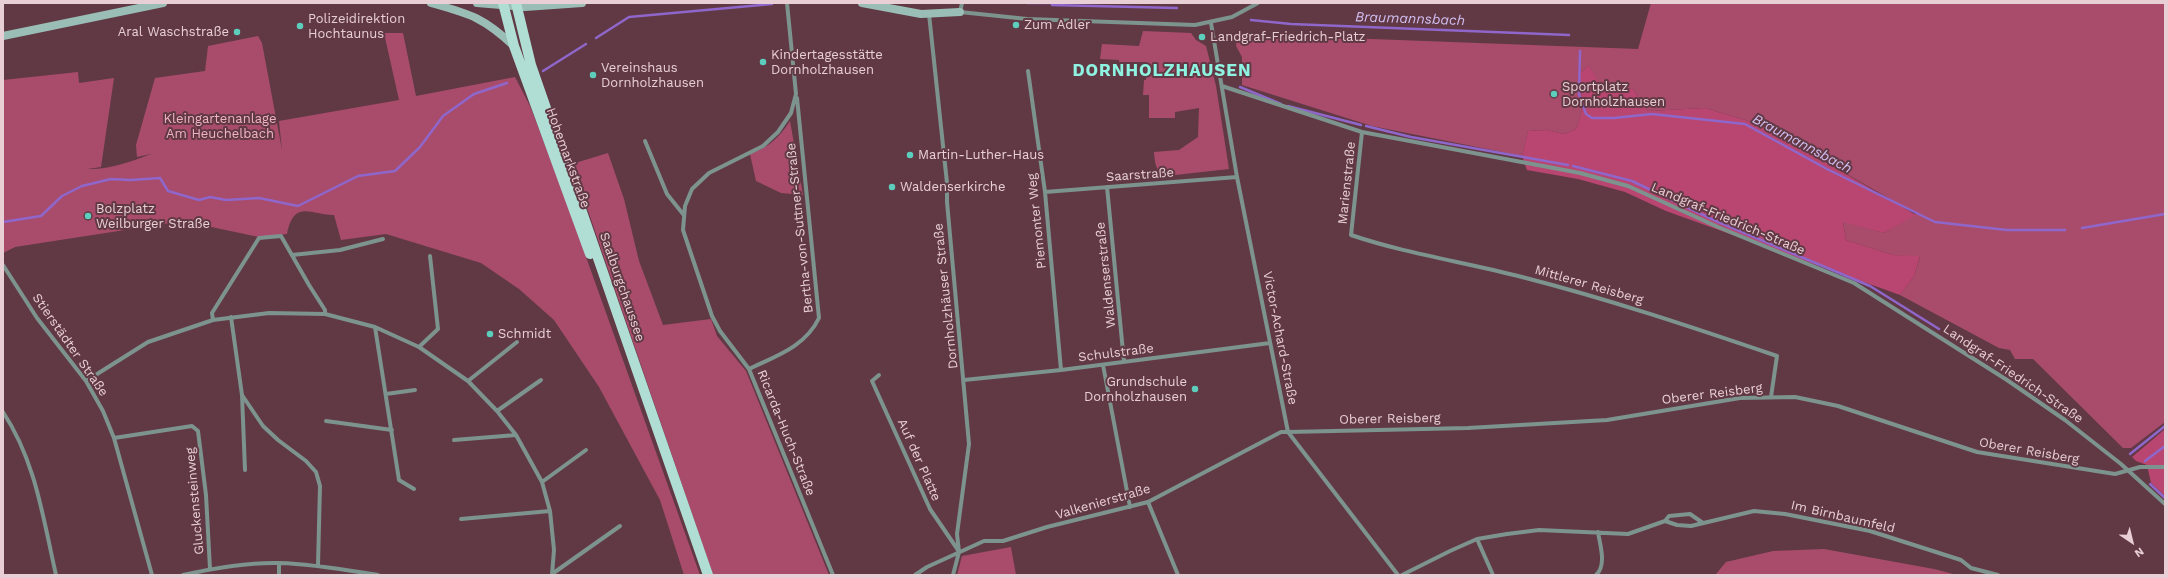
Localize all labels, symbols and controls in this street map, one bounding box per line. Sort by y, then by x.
water label: Braumannsbach [1355,9,1465,29]
place label: Polizeidirektion Hochtaunus [308,11,405,42]
place label: Zum Adler [1024,17,1090,33]
marker: Zum Adler [1011,20,1021,30]
marker: Polizeidirektion Hochtaunus [295,21,305,31]
place label: Aral Waschstraße [118,24,229,40]
marker: Aral Waschstraße [232,27,242,37]
place label: Landgraf-Friedrich-Platz [1210,29,1366,45]
marker: Landgraf-Friedrich-Platz [1197,32,1207,42]
place label: Kindertagesstätte Dornholzhausen [771,47,883,78]
marker: Kindertagesstätte Dornholzhausen [758,57,768,67]
place label: Vereinshaus Dornholzhausen [601,60,704,91]
district label: DORNHOLZHAUSEN [1072,61,1252,81]
marker: Vereinshaus Dornholzhausen [588,70,598,80]
place label: Sportplatz Dornholzhausen [1562,79,1665,110]
marker: Sportplatz Dornholzhausen [1549,89,1559,99]
street label: Hohemarkstraße [543,106,593,210]
park label: Kleingartenanlage Am Heuchelbach [164,111,276,142]
water label: Braumannsbach [1750,111,1854,177]
street label: Marienstraße [1335,141,1359,225]
street label: Bertha-von-Suttner-Straße [783,142,817,314]
place label: Martin-Luther-Haus [918,147,1044,163]
marker: Martin-Luther-Haus [905,150,915,160]
street label: Saarstraße [1105,165,1175,185]
street label: Piemonter Weg [1024,172,1050,270]
place label: Waldenserkirche [900,179,1005,195]
street label: Landgraf-Friedrich-Straße [1649,179,1807,259]
marker: Waldenserkirche [887,182,897,192]
place label: Bolzplatz Weilburger Straße [96,201,210,232]
marker: Bolzplatz Weilburger Straße [83,211,93,221]
street label: Waldenserstraße [1093,221,1119,329]
street label: Dornholzhäuser Straße [931,222,961,370]
street label: Saalburgchaussee [596,230,648,344]
street label: Mittlerer Reisberg [1533,262,1645,308]
street label: Victor-Achard-Straße [1259,270,1301,406]
street label: Stierstädter Straße [29,291,111,399]
street label: Landgraf-Friedrich-Straße [1940,321,2086,427]
place label: Schmidt [498,326,551,342]
marker: Schmidt [485,329,495,339]
street label: Schulstraße [1077,341,1155,365]
street label: Ricarda-Huch-Straße [754,368,818,498]
place label: Grundschule Dornholzhausen [1084,374,1187,405]
street label: Oberer Reisberg [1661,380,1763,408]
marker: Grundschule Dornholzhausen [1190,384,1200,394]
street label: Oberer Reisberg [1339,410,1441,428]
street label: Auf der Platte [894,417,944,503]
street label: Oberer Reisberg [1978,435,2080,467]
street label: Gluckensteinweg [183,447,207,555]
street label: Valkenierstraße [1054,481,1152,523]
street label: Im Birnbaumfeld [1789,497,1897,537]
north arrow [2112,522,2152,562]
text: N [2132,545,2146,560]

